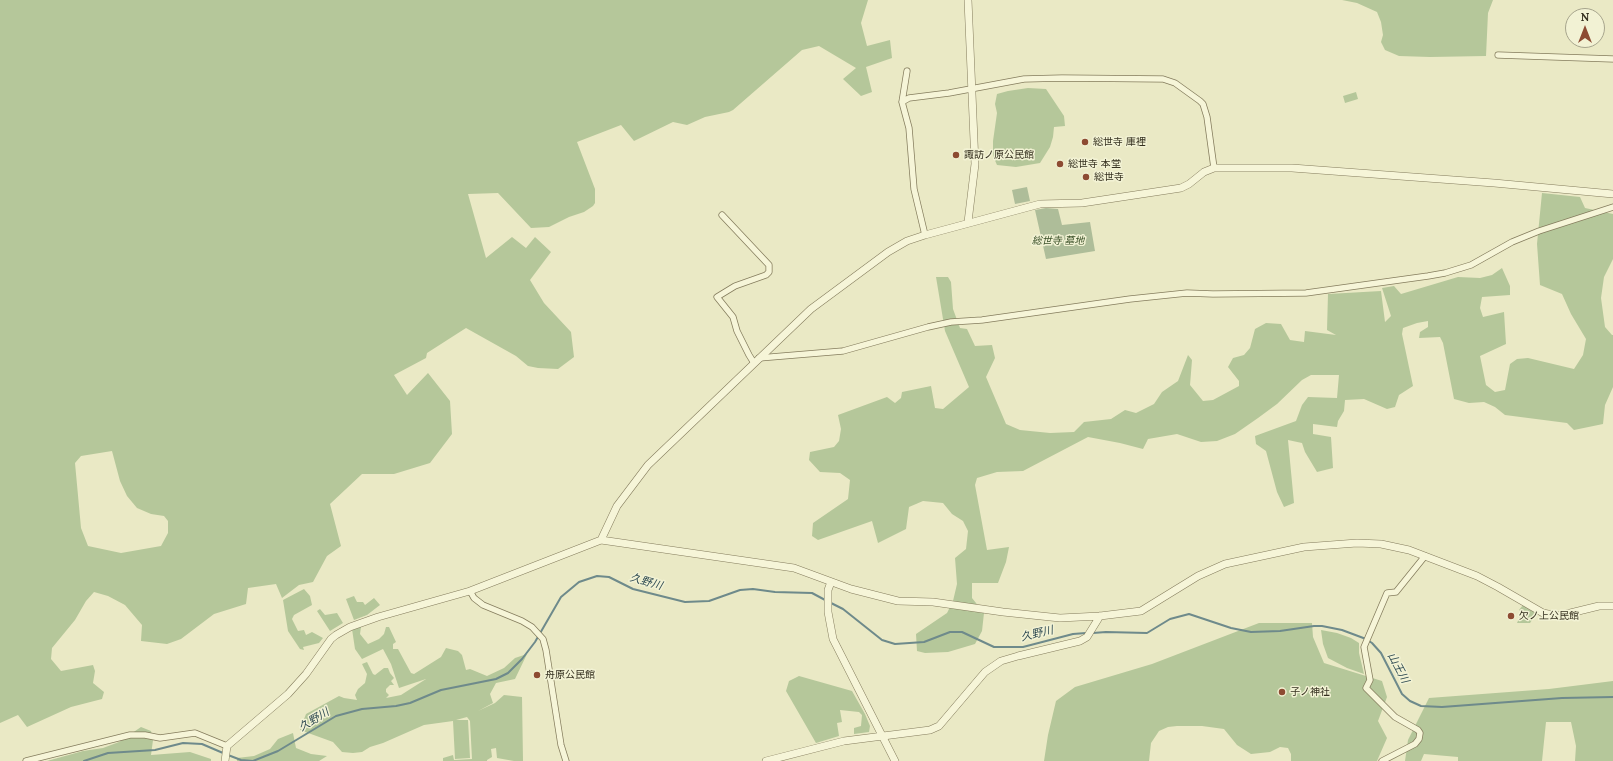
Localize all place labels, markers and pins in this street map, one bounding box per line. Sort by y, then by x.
place label: 総世寺 庫裡 [1093,136,1146,148]
marker: 総世寺 庫裡 [1080,137,1090,147]
place label: 諏訪ノ原公民館 [964,149,1034,161]
marker: 諏訪ノ原公民館 [951,150,961,160]
place label: 総世寺 本堂 [1068,158,1121,170]
marker: 総世寺 本堂 [1055,159,1065,169]
place label: 総世寺 [1094,171,1124,183]
marker: 総世寺 [1081,172,1091,182]
place label: 欠ノ上公民館 [1519,610,1579,622]
marker: 欠ノ上公民館 [1506,611,1516,621]
place label: 舟原公民館 [545,669,595,681]
marker: 舟原公民館 [532,670,542,680]
place label: 子ノ神社 [1290,686,1330,698]
marker: 子ノ神社 [1277,687,1287,697]

